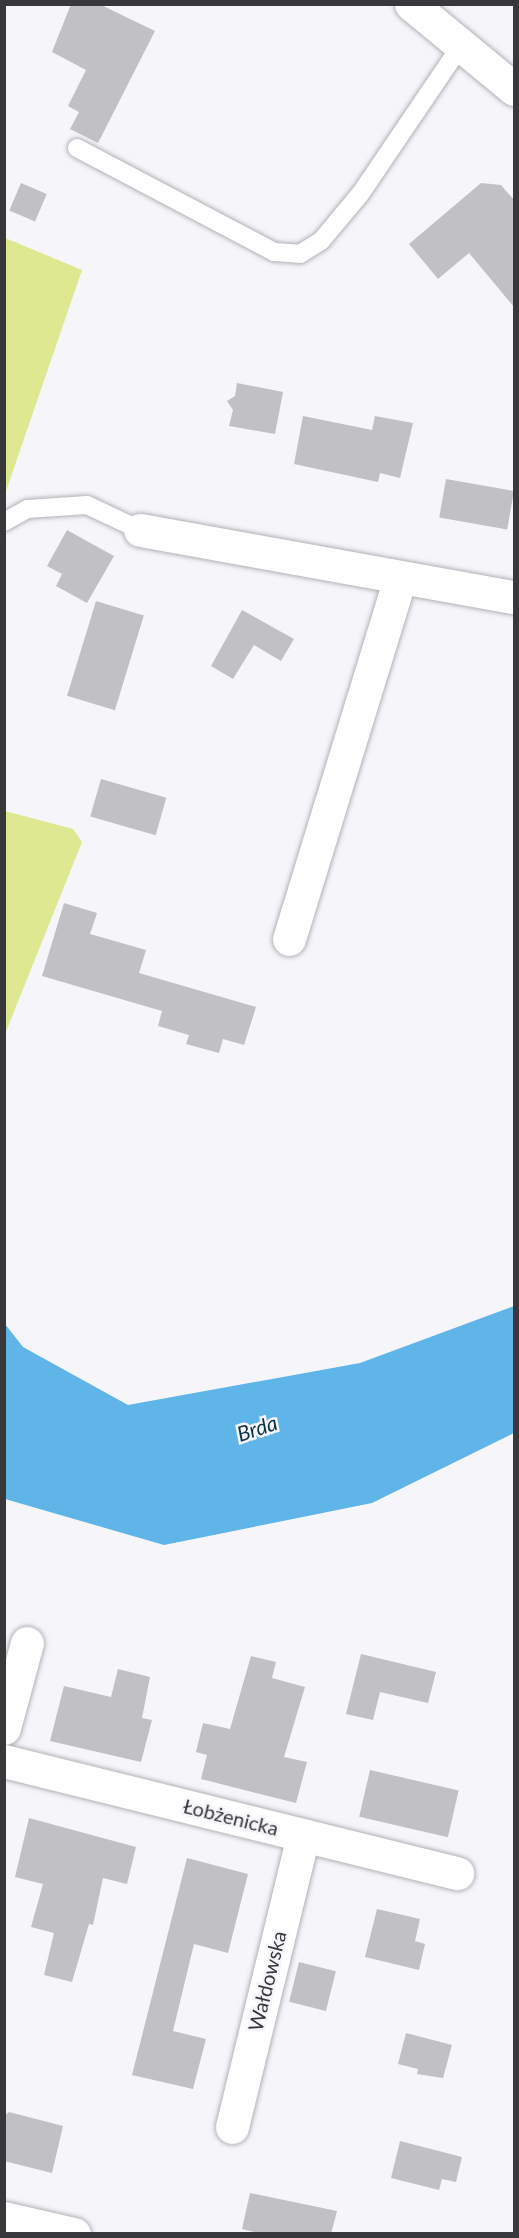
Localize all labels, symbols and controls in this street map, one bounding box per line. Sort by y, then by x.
water label: Brda [234,1410,280,1446]
street label: Łobżenicka [181,1794,281,1840]
street label: Wałdowska [243,1928,291,2034]

